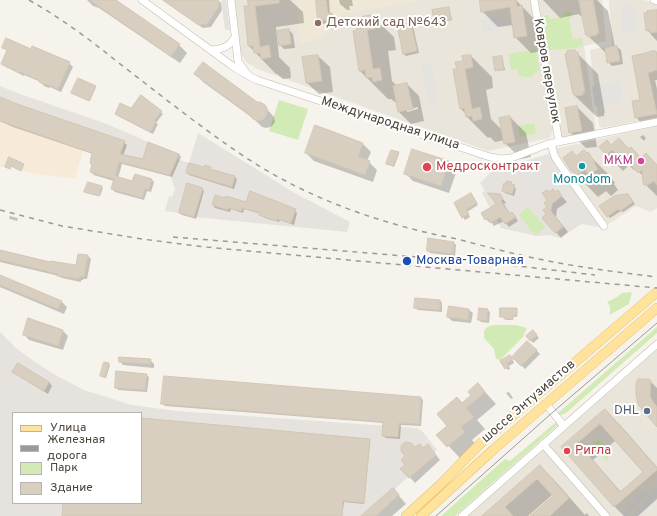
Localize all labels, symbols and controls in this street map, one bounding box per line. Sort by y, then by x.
place label: Детский сад №643 [326,15,447,31]
street label: Ковров переулок [529,17,563,125]
marker: Детский сад №643 [313,18,323,28]
street label: Международная улица [319,94,461,154]
place label: МКМ [604,153,633,169]
marker: МКМ [636,156,646,166]
place label: Медросконтракт [436,159,540,175]
marker: Медросконтракт [421,161,433,173]
marker: Monodom [577,161,587,171]
place label: Monodom [553,172,611,188]
place label: Москва-Товарная [416,253,524,269]
marker: Москва-Товарная [401,255,413,267]
street label: шоссе Энтузиастов [479,357,579,447]
place label: DHL [614,403,639,419]
marker: DHL [642,406,652,416]
legend [12,412,142,504]
text: Улица [50,420,86,436]
text: Железная дорога [47,432,105,464]
place label: Ригла [575,443,611,459]
marker: Ригла [562,446,572,456]
text: Парк [50,460,78,476]
text: Здание [50,480,93,496]

